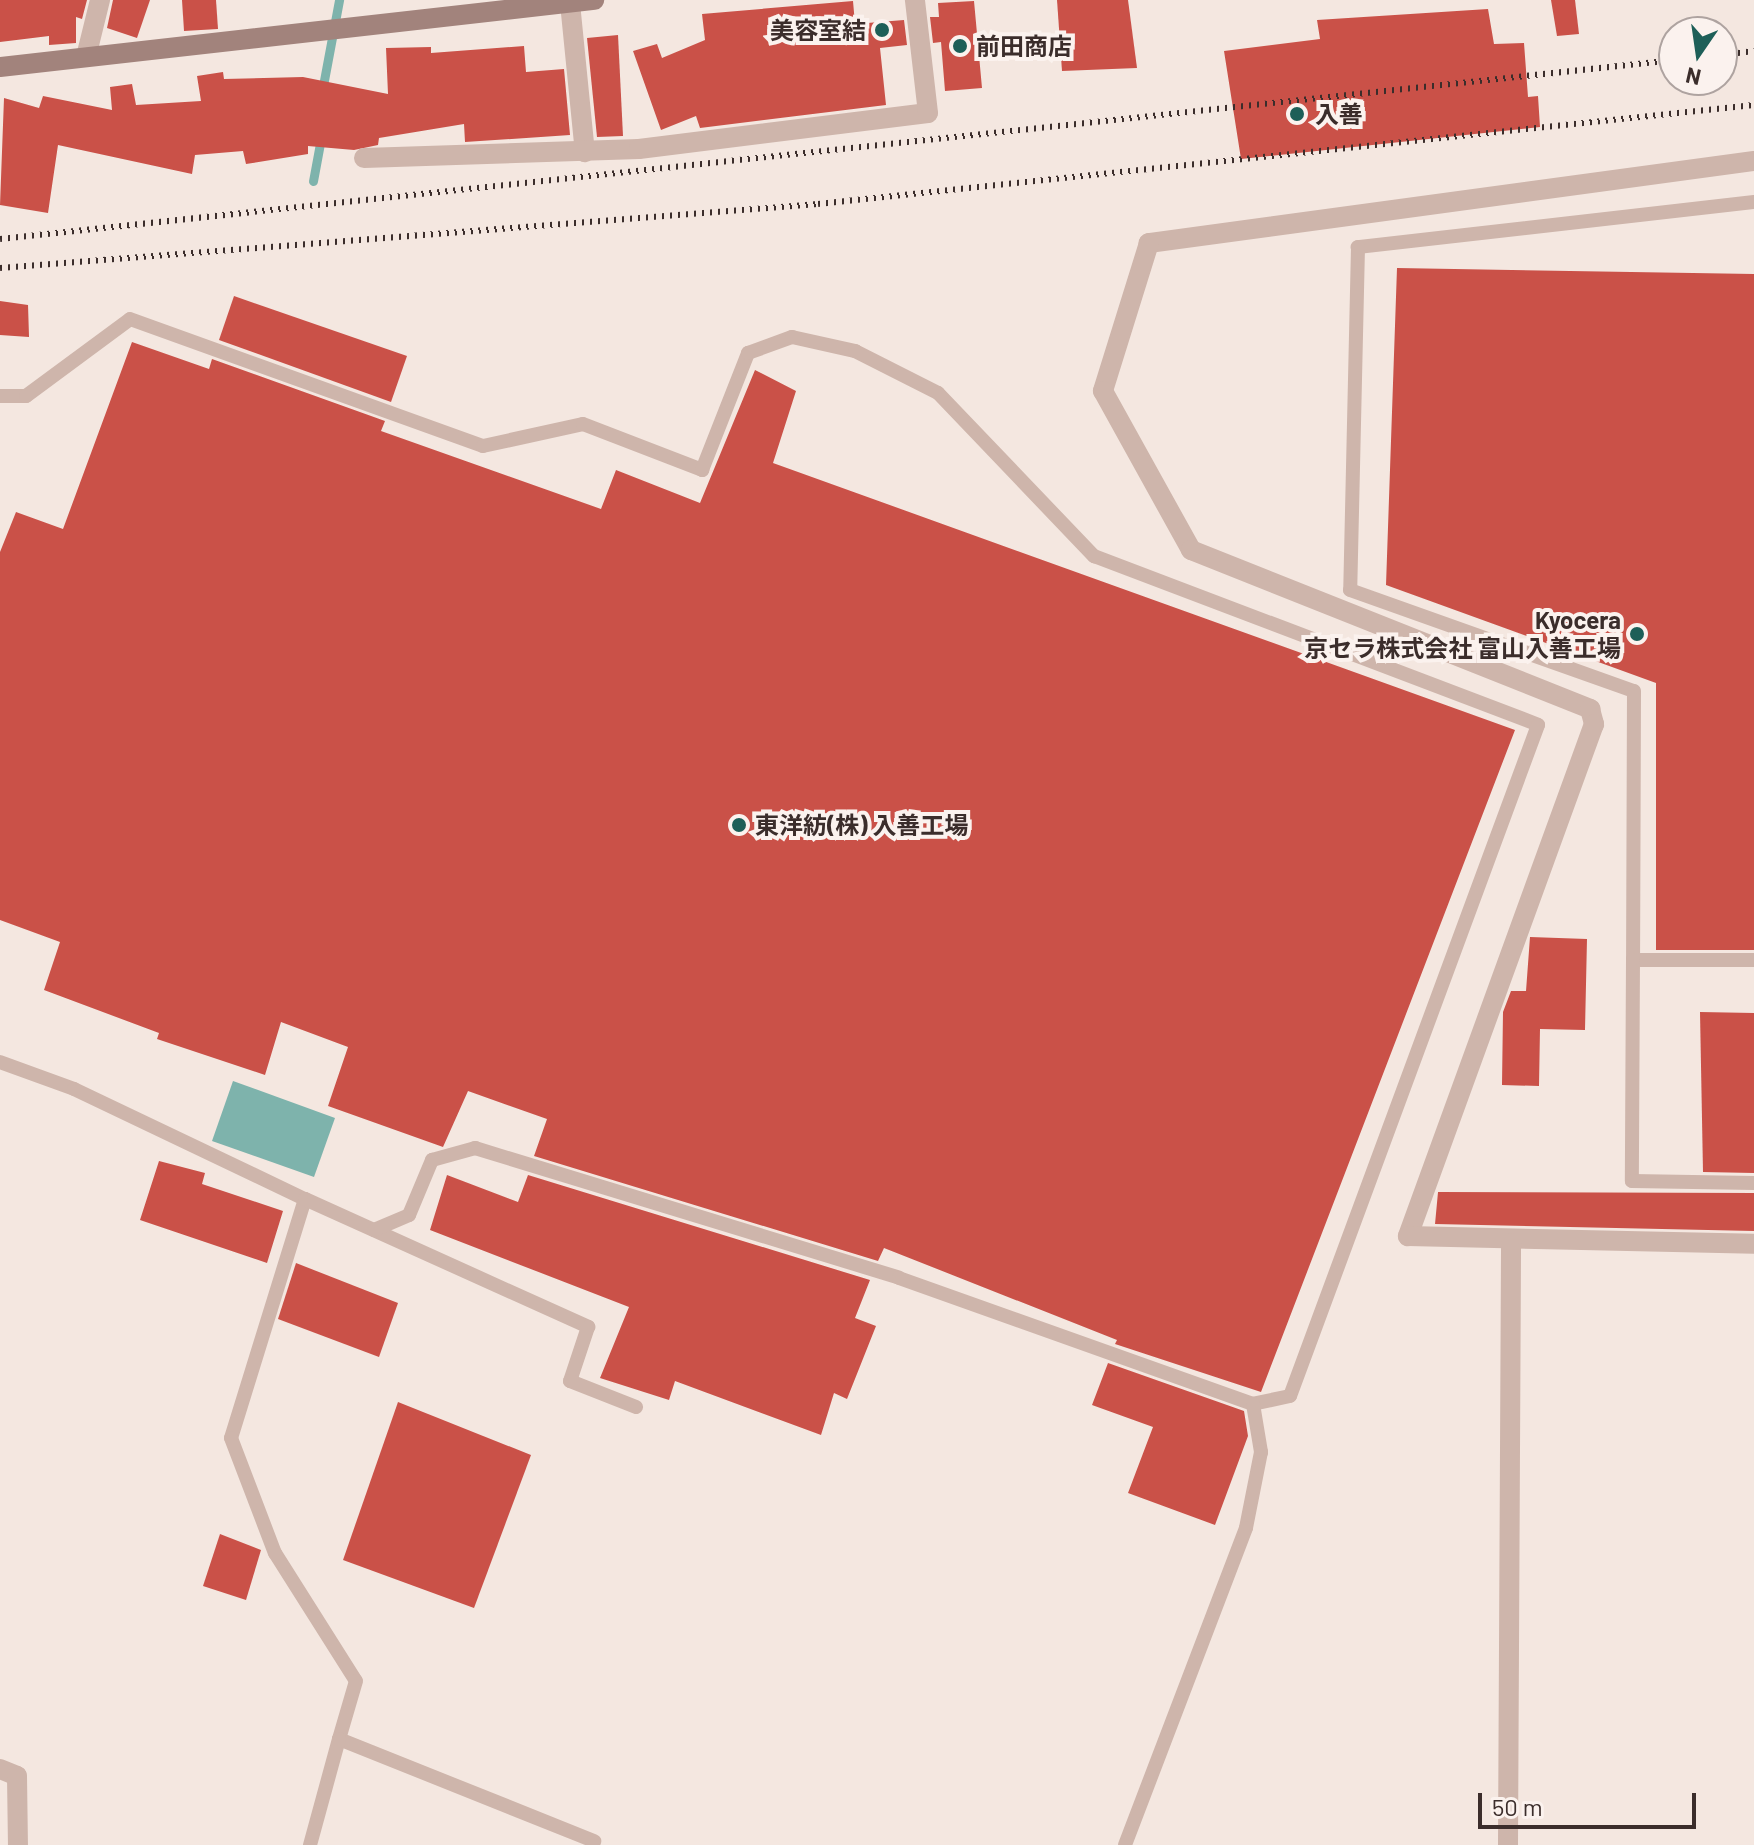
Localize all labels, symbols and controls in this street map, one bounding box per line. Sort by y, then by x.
place label: 美容室結 [770,16,866,44]
north arrow [1658,16,1738,96]
marker: 美容室結 [873,21,891,39]
place label: 前田商店 [976,32,1072,60]
marker: 前田商店 [951,37,969,55]
text: N [1683,63,1703,92]
place label: 入善 [1315,100,1363,128]
marker: 入善 [1286,103,1308,125]
place label: Kyocera 京セラ株式会社 富山入善工場 [1304,606,1621,662]
marker: Kyocera 京セラ株式会社 富山入善工場 [1628,625,1646,643]
place label: 東洋紡(株) 入善工場 [755,811,968,839]
marker: 東洋紡(株) 入善工場 [730,816,748,834]
scale bar [1482,1777,1700,1827]
text: 50 m [1492,1792,1543,1821]

